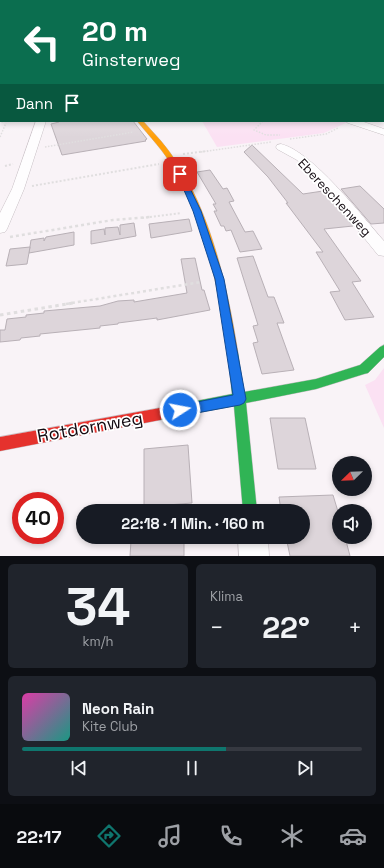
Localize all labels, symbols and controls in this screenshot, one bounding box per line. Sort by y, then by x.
text: 20 m [82,13,148,49]
icon: left [16,16,68,68]
text: Ginsterweg [82,48,180,71]
icon: arrive [61,92,83,114]
text: Dann [16,94,53,113]
street label: Ebereschenweg [294,155,375,240]
pin [163,157,197,191]
icon: arrive [169,163,191,185]
position arrow [159,389,201,431]
street label: Rotdornweg [35,406,145,447]
north arrow [332,456,372,496]
map controls [332,456,372,544]
speed limit sign: 40 [12,492,64,544]
button: sound [332,504,372,544]
text: 22:18 · 1 Min. · 160 m [121,514,265,533]
text: 34 [66,574,130,640]
text: Klima [210,588,243,605]
text: 22° [262,608,310,647]
text: − [210,613,224,641]
text: + [348,613,362,641]
text: km/h [83,633,113,650]
text: Neon Rain [82,699,154,718]
text: Kite Club [82,718,138,735]
icon: previous [68,757,90,779]
icon: pause [181,757,203,779]
icon: next [294,757,316,779]
icon: directions [95,822,123,850]
icon: music [156,822,184,850]
icon: phone [217,822,245,850]
icon: climate [278,822,306,850]
icon: car [339,822,367,850]
text: 22:17 [17,825,61,848]

